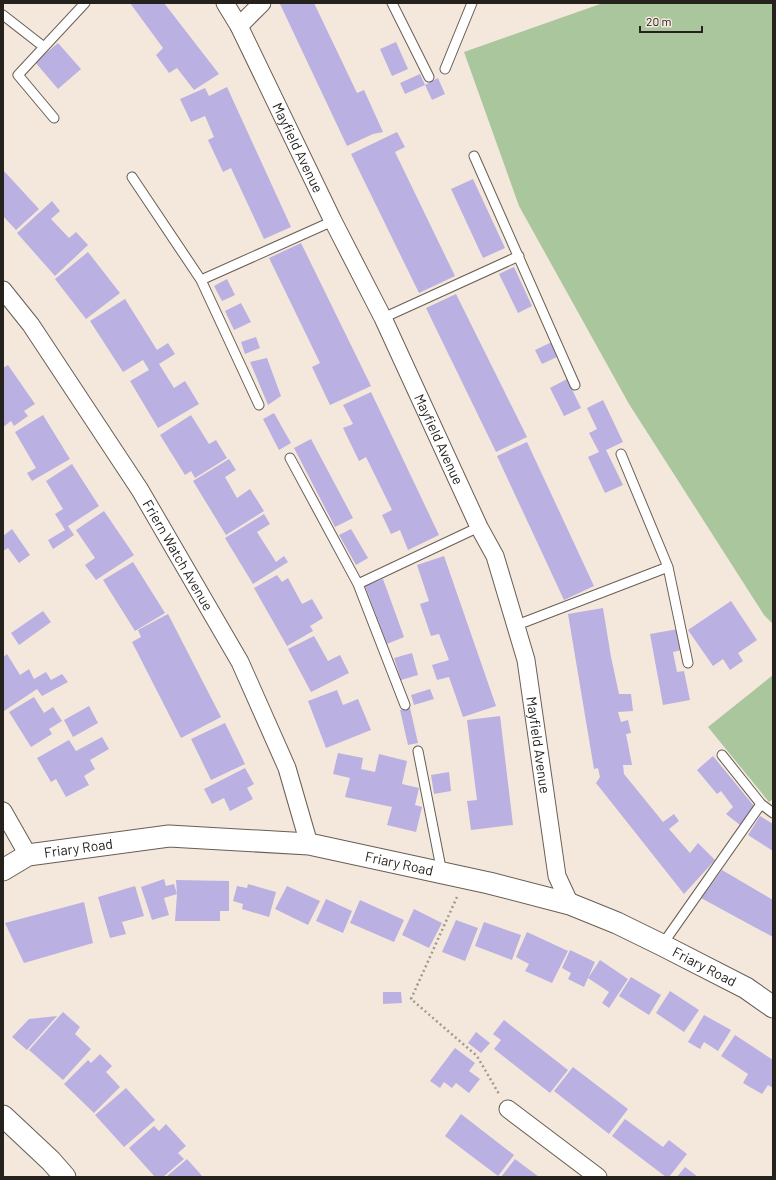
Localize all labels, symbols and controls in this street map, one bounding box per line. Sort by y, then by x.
scale bar [640,8,702,34]
text: 20 m [646,14,672,28]
street label: Mayfield Avenue [269,100,327,195]
street label: Mayfield Avenue [411,391,467,487]
street label: Friern Watch Avenue [140,497,217,613]
street label: Mayfield Avenue [523,695,554,795]
street label: Friary Road [43,835,114,861]
street label: Friary Road [364,847,435,879]
street label: Friary Road [670,943,739,990]

